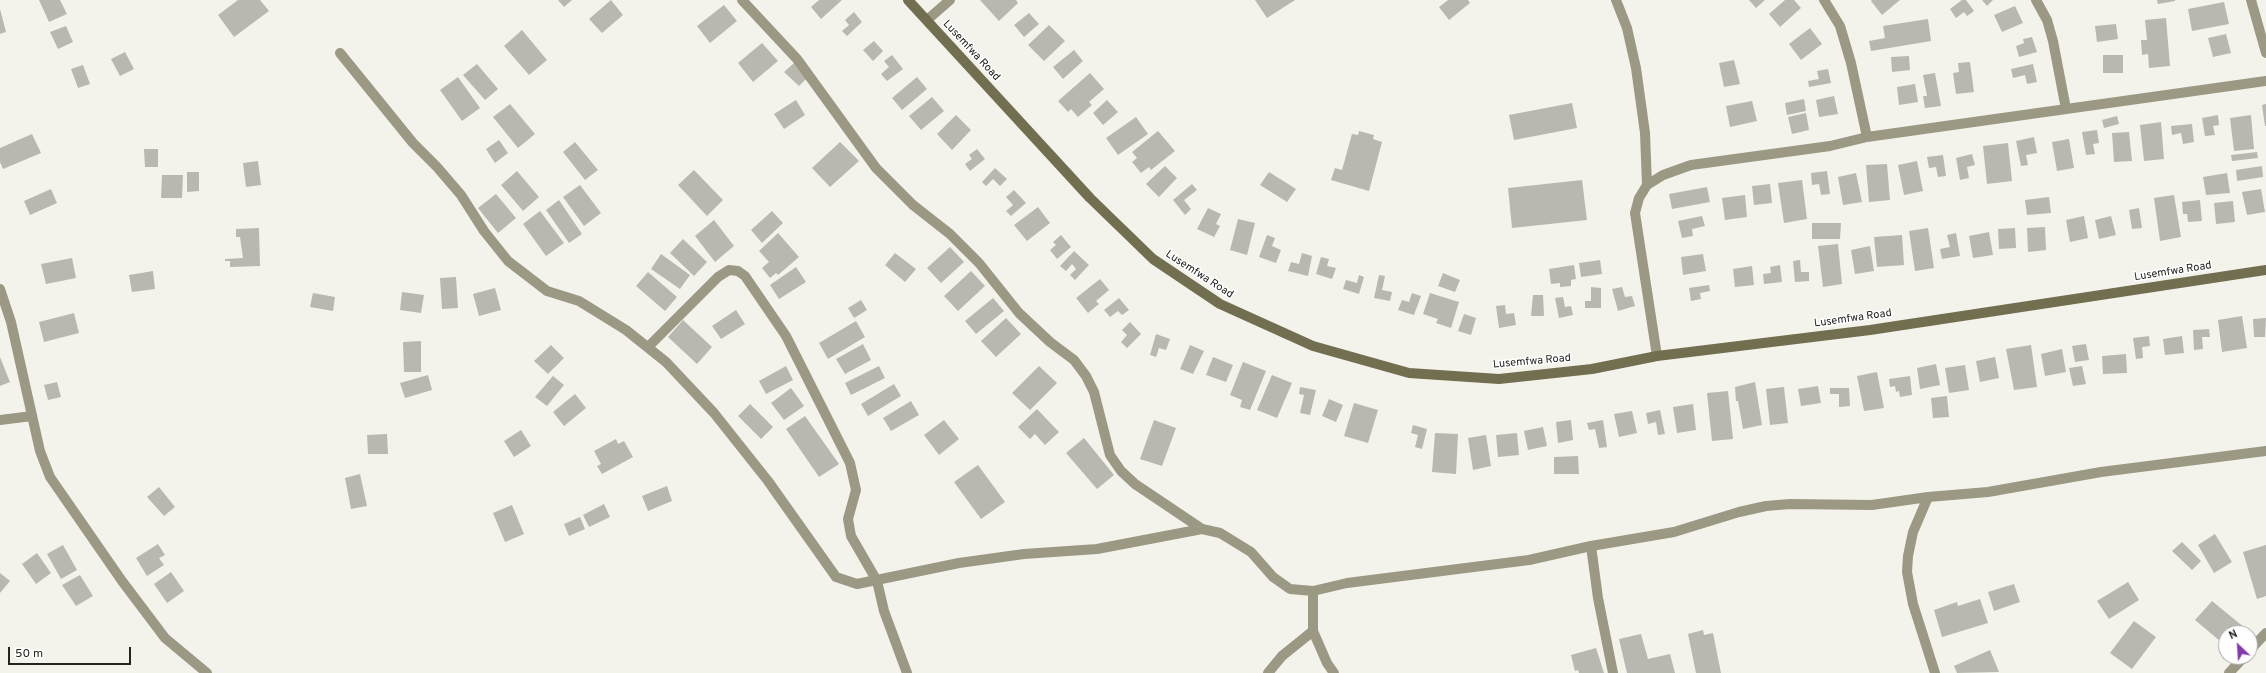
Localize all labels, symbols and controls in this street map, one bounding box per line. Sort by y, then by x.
street label: Lusemfwa Road [940,18,1002,84]
street label: Lusemfwa Road [1163,248,1235,302]
street label: Lusemfwa Road [2133,259,2213,285]
street label: Lusemfwa Road [1813,307,1893,331]
street label: Lusemfwa Road [1492,352,1572,372]
north arrow [2218,625,2258,665]
text: N [2227,627,2240,643]
scale bar [10,639,133,665]
text: 50 m [15,646,43,662]

